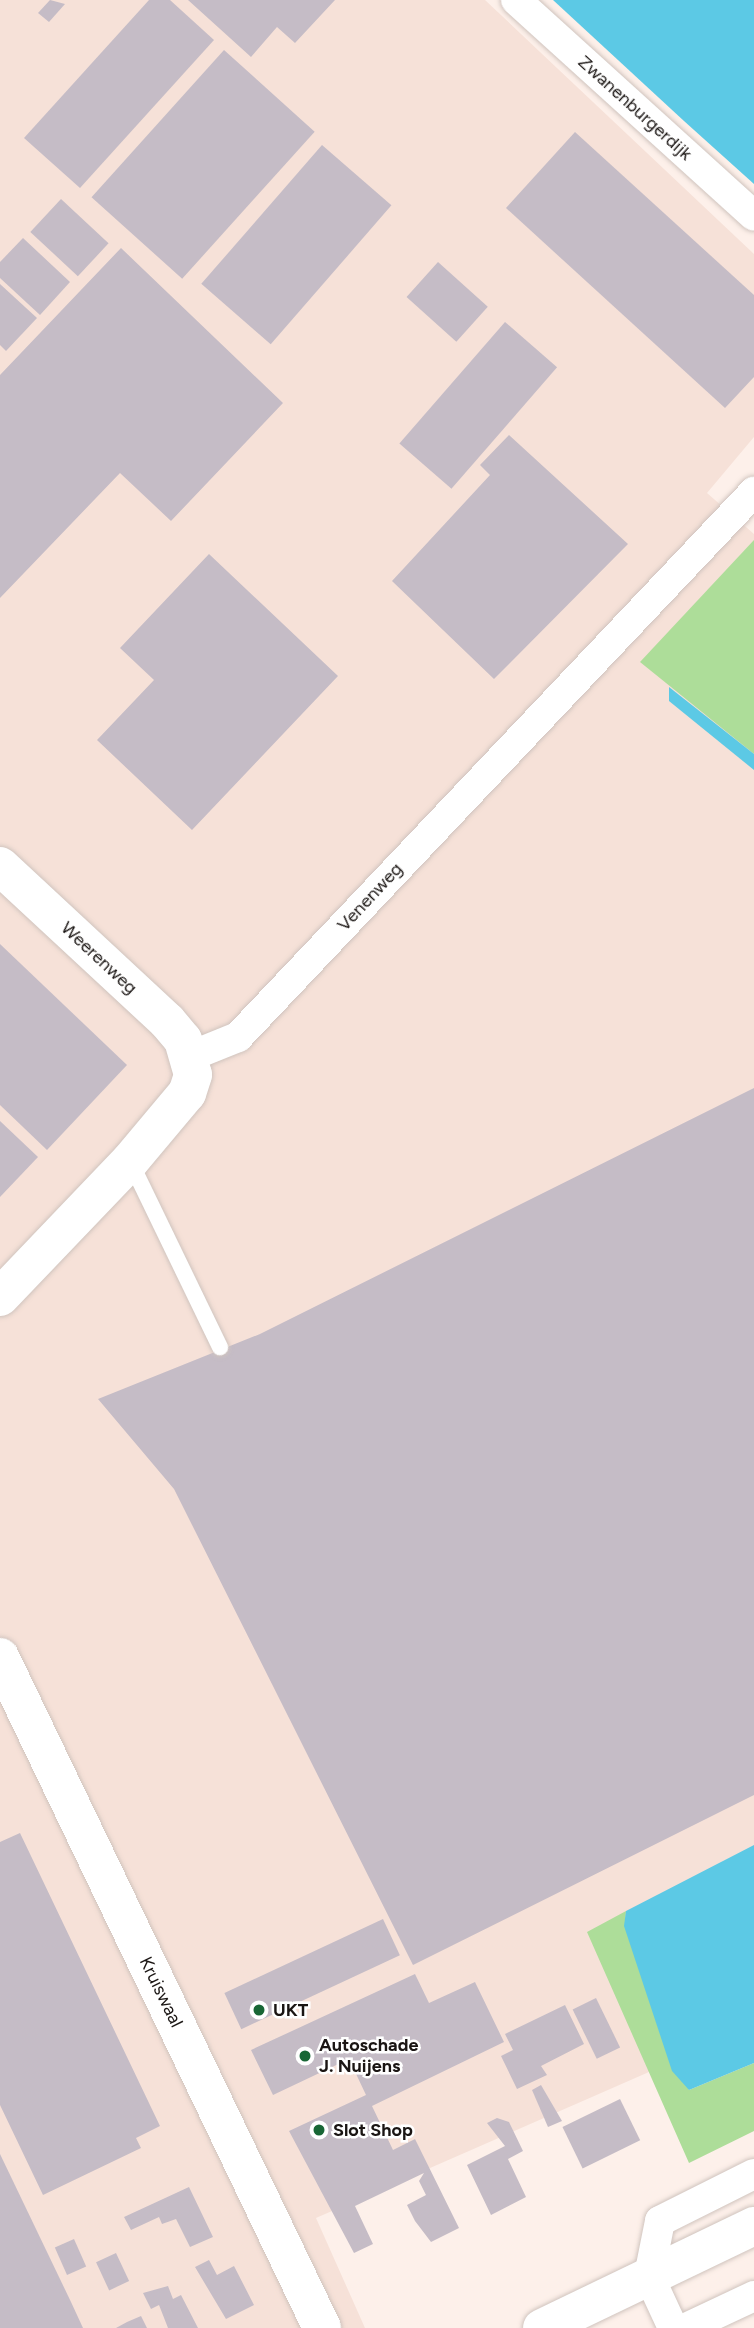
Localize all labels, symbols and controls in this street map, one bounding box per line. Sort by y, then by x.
street label: Zwanenburgerdijk [574,51,696,165]
street label: Venenweg [333,858,407,936]
street label: Weerenweg [56,917,142,999]
street label: Kruiswaal [135,1953,187,2031]
place label: UKT [273,1999,308,2021]
marker: UKT [251,2002,267,2018]
place label: Autoschade J. Nuijens [319,2035,418,2078]
marker: Autoschade J. Nuijens [297,2048,313,2064]
place label: Slot Shop [333,2119,413,2141]
marker: Slot Shop [311,2122,327,2138]

